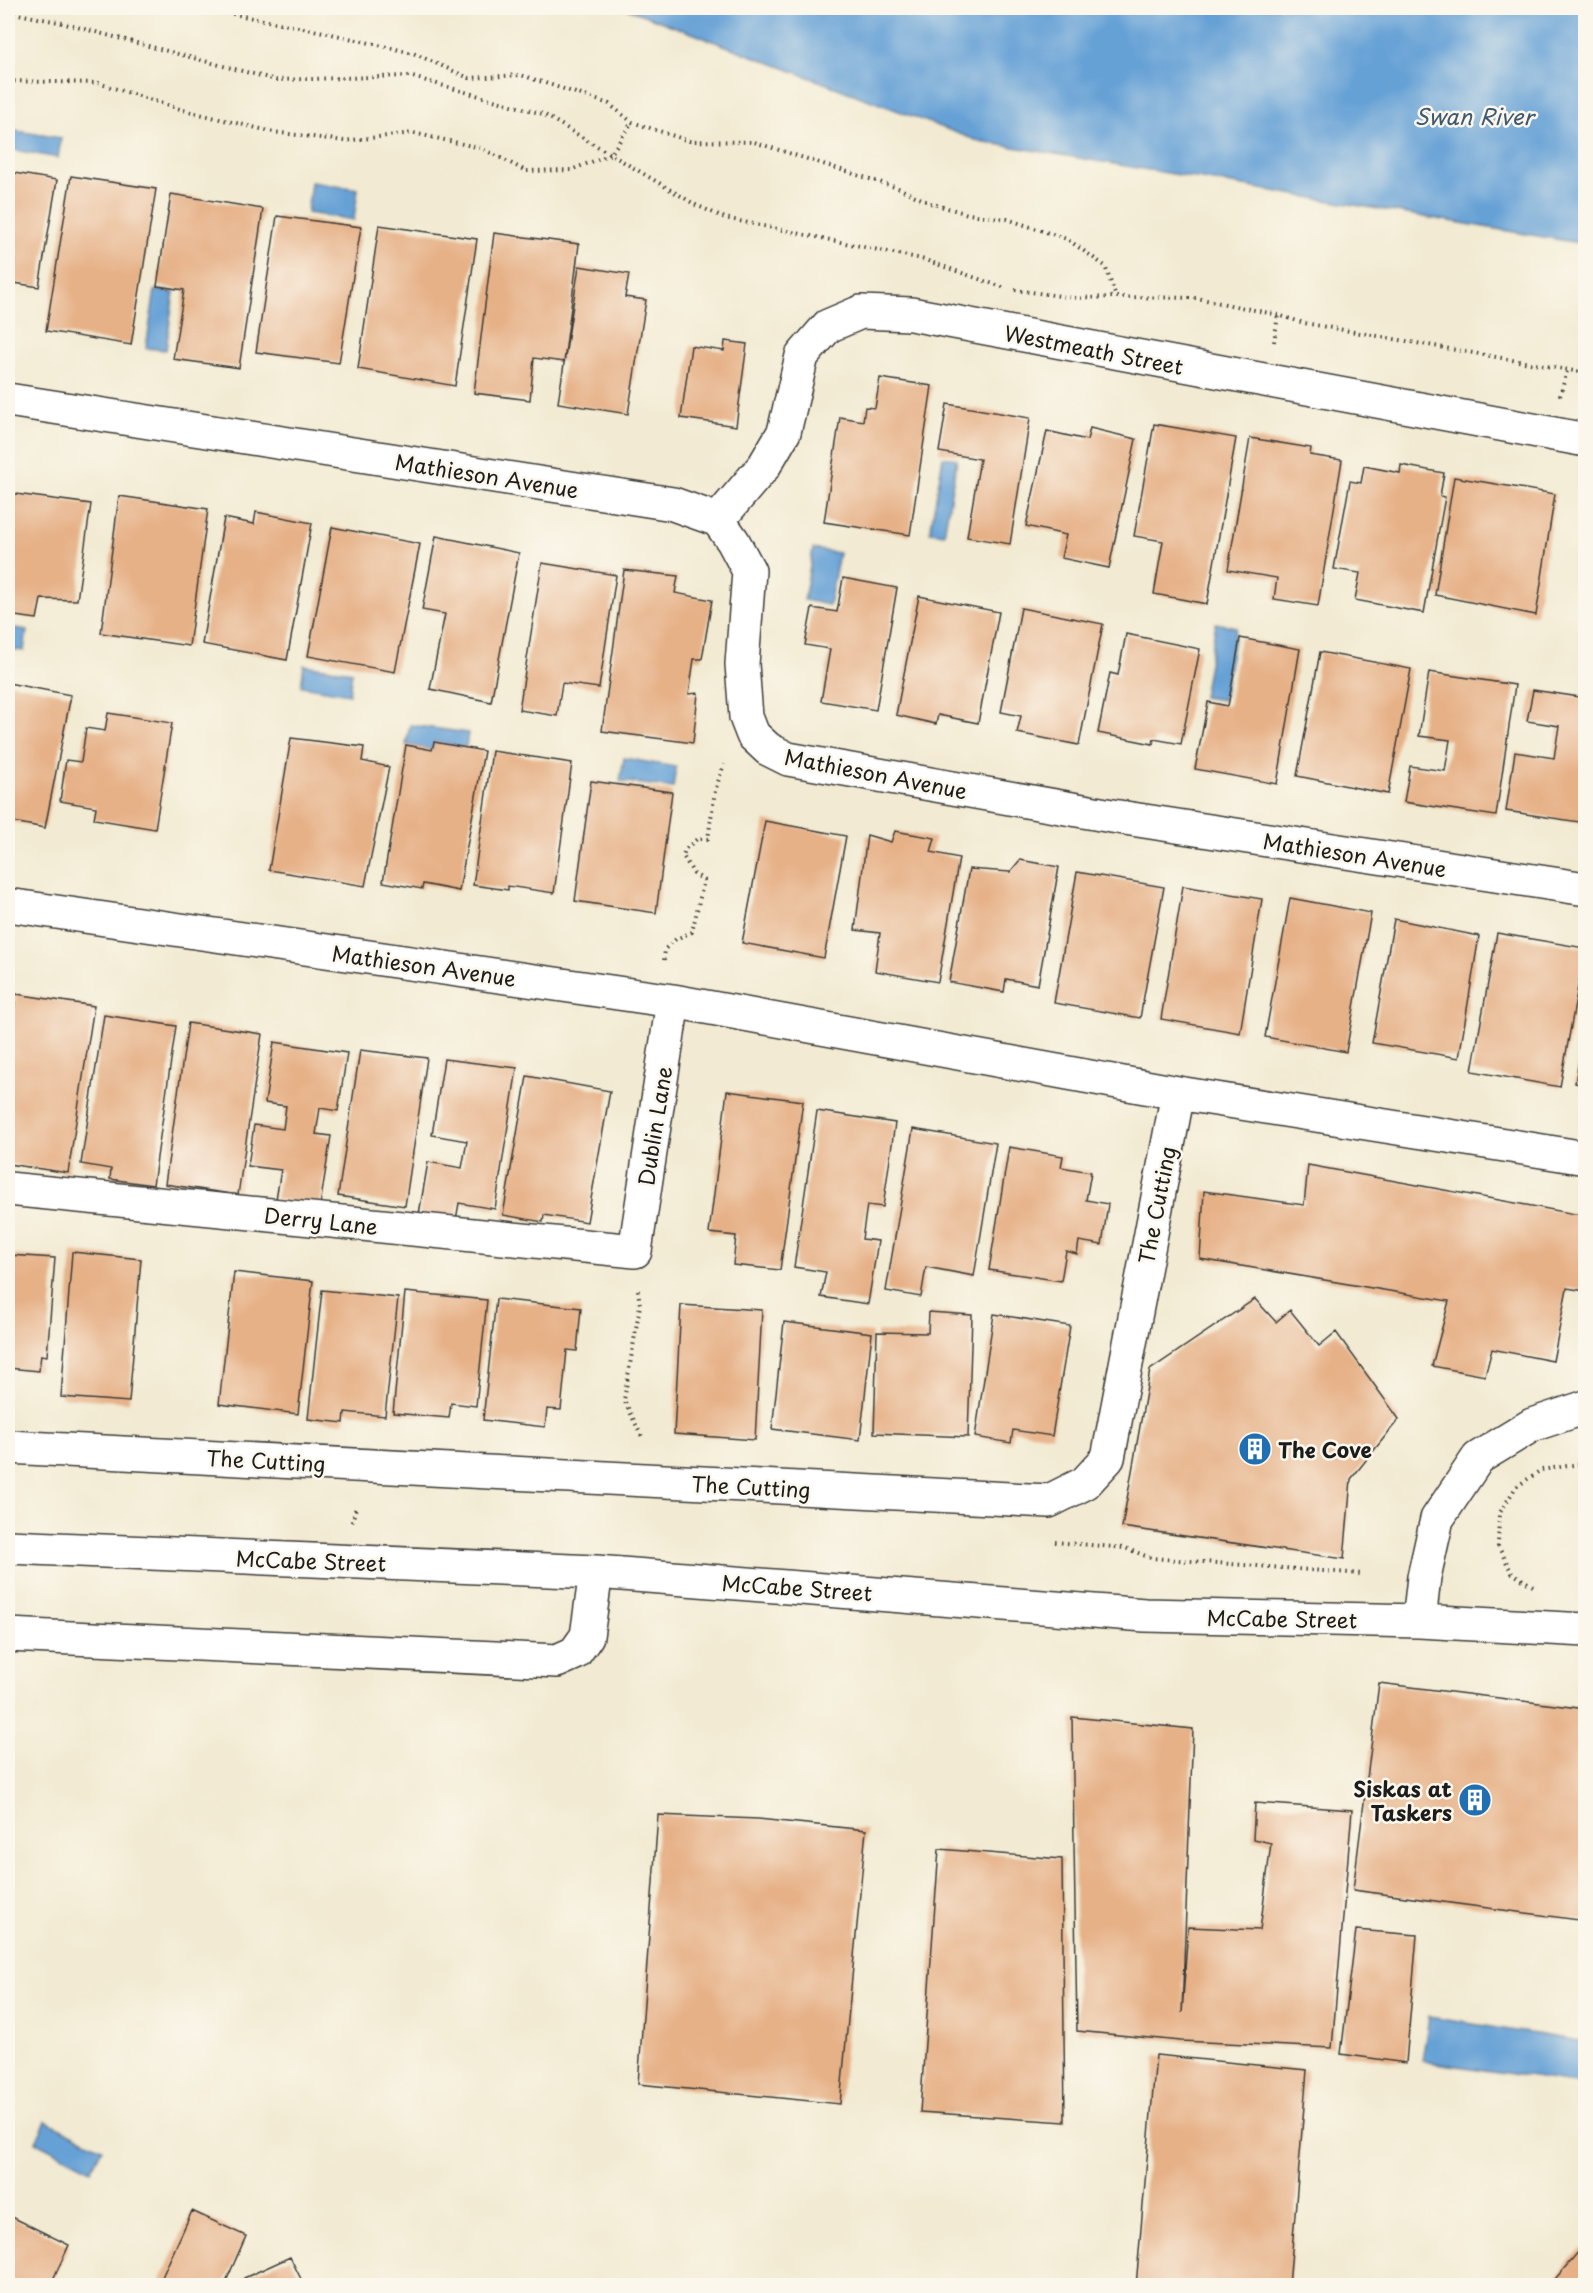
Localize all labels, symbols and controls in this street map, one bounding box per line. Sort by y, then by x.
water label: Swan River [1415,99,1536,132]
street label: Westmeath Street [1002,316,1186,382]
street label: Mathieson Avenue [393,445,581,505]
street label: Mathieson Avenue [782,740,970,806]
street label: Mathieson Avenue [1261,824,1449,884]
street label: Mathieson Avenue [330,936,518,994]
street label: Dublin Lane [629,1064,679,1188]
street label: The Cutting [1129,1143,1183,1267]
street label: Derry Lane [262,1198,380,1242]
building icon: The Cove [1237,1431,1273,1467]
place label: The Cove [1278,1433,1372,1465]
street label: The Cutting [206,1441,326,1479]
street label: The Cutting [691,1467,811,1505]
street label: McCabe Street [235,1541,387,1579]
street label: McCabe Street [721,1566,873,1608]
street label: McCabe Street [1206,1601,1358,1635]
place label: Siskas at Taskers [1353,1772,1452,1828]
building icon: Siskas at Taskers [1457,1782,1493,1818]

